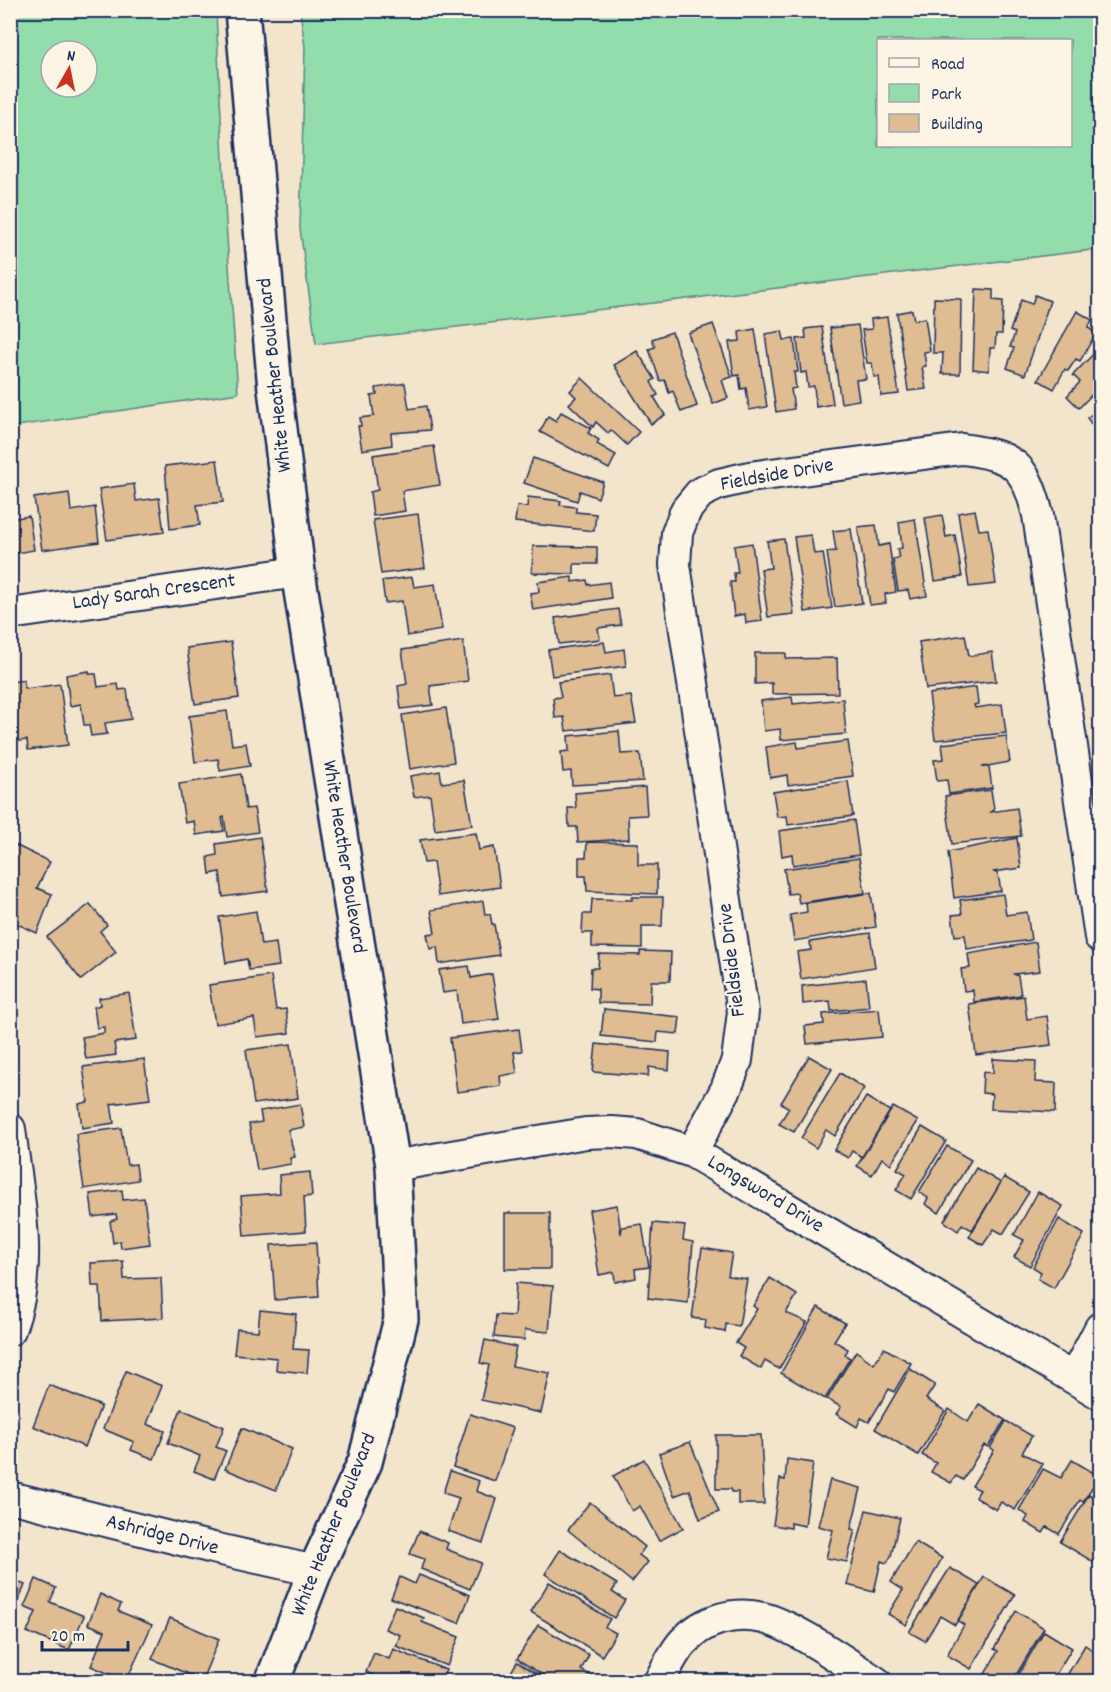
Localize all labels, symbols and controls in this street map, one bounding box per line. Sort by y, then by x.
north arrow [39,39,99,99]
legend [877,39,1072,147]
text: N [65,45,77,69]
text: Road [931,53,965,78]
text: Park [931,83,962,108]
text: Building [931,113,983,138]
street label: White Heather Boulevard [251,276,301,474]
street label: Fieldside Drive [718,451,836,501]
street label: Lady Sarah Crescent [71,567,238,619]
street label: White Heather Boulevard [313,758,373,956]
street label: Fieldside Drive [711,901,755,1019]
street label: Longsword Drive [701,1148,829,1242]
street label: White Heather Boulevard [285,1429,385,1621]
street label: Ashridge Drive [103,1508,221,1564]
scale bar [42,1614,128,1652]
text: 20 m [51,1625,85,1650]

